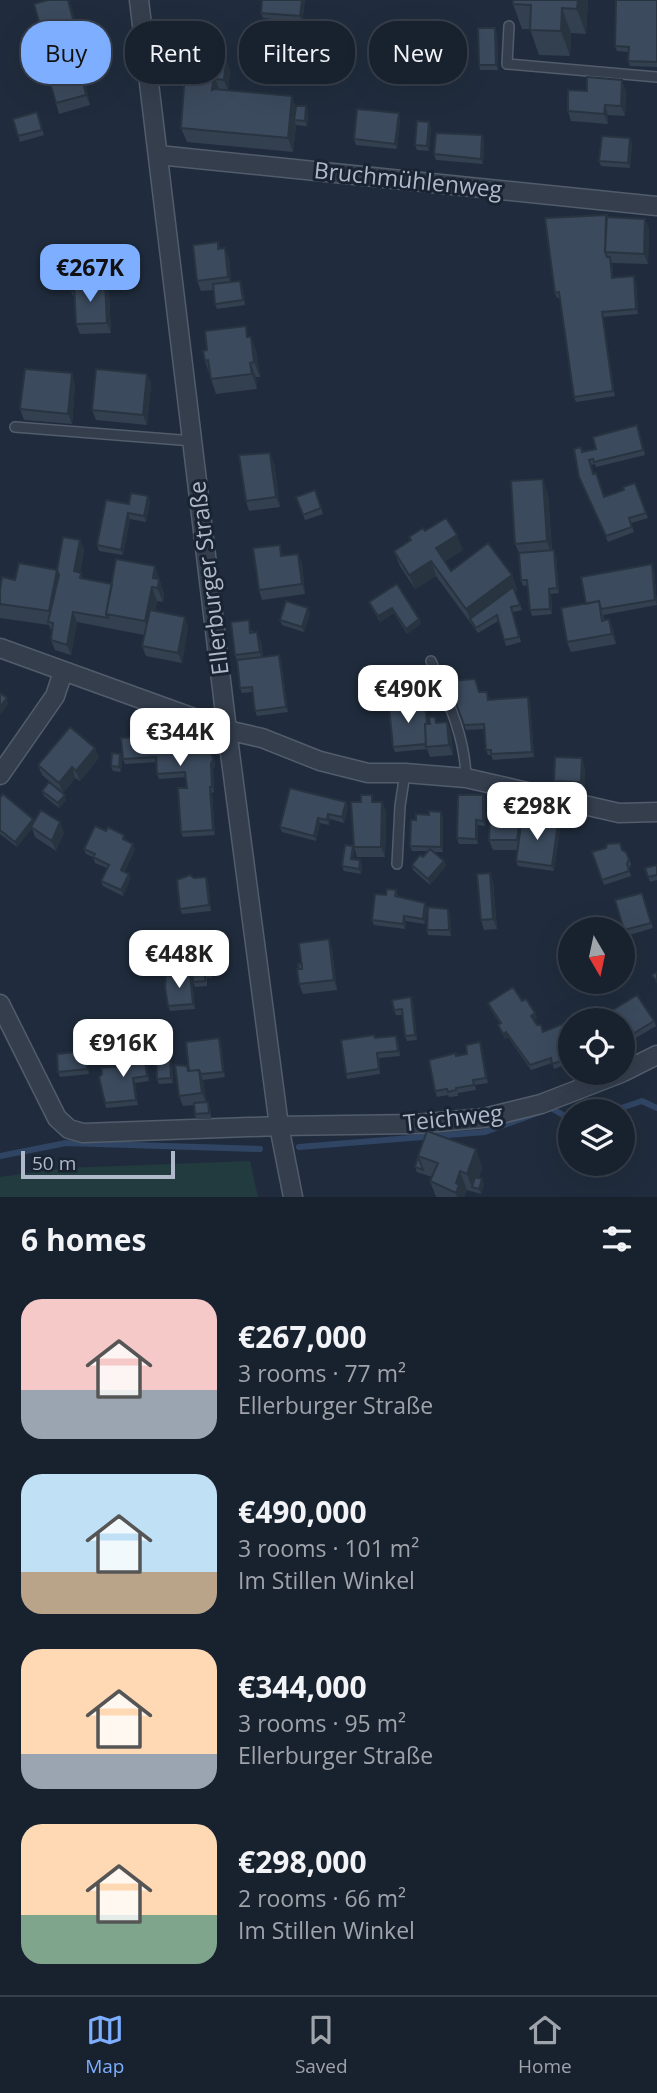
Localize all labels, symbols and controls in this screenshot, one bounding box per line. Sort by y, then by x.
chip: Buy [21,21,111,84]
chip: Rent [125,21,225,84]
chip: Filters [239,21,355,84]
chip: New [369,21,467,84]
street label: Bruchmühlenweg [312,153,504,205]
pin: €267K [41,244,139,304]
text: €267K [56,251,124,283]
street label: Ellerburger Straße [180,479,236,677]
pin: €490K [359,666,457,725]
text: €490K [374,672,442,704]
pin: €344K [131,708,229,768]
text: €344K [146,715,214,747]
pin: €298K [488,782,586,842]
text: €298K [503,789,571,821]
north arrow [558,917,635,994]
map controls [558,917,635,1176]
pin: €448K [130,930,228,990]
text: €448K [145,937,213,969]
button: locate [558,1008,635,1085]
pin: €916K [74,1020,172,1079]
text: €916K [89,1026,157,1058]
street label: Teichweg [402,1096,505,1138]
button: layers [558,1099,635,1176]
scale bar [21,1148,175,1180]
text: 50 m [32,1150,76,1176]
text: 6 homes [21,1219,146,1260]
icon: filters [598,1220,636,1258]
text: €267,000 [238,1316,367,1357]
icon: home [77,1327,161,1411]
text: 3 rooms · 77 m² [238,1357,406,1389]
text: Ellerburger Straße [238,1389,433,1421]
text: €490,000 [238,1491,367,1532]
icon: home [77,1502,161,1586]
text: 3 rooms · 101 m² [238,1532,419,1564]
text: Im Stillen Winkel [238,1564,415,1596]
text: €344,000 [238,1666,367,1707]
icon: home [77,1677,161,1761]
text: 3 rooms · 95 m² [238,1707,406,1739]
text: Ellerburger Straße [238,1739,433,1771]
text: €298,000 [238,1841,367,1882]
icon: home [77,1852,161,1936]
text: 2 rooms · 66 m² [238,1882,406,1914]
text: Im Stillen Winkel [238,1914,415,1946]
tab: Map [85,2011,124,2079]
tab: Saved [295,2011,348,2079]
tab: Home [518,2011,572,2079]

